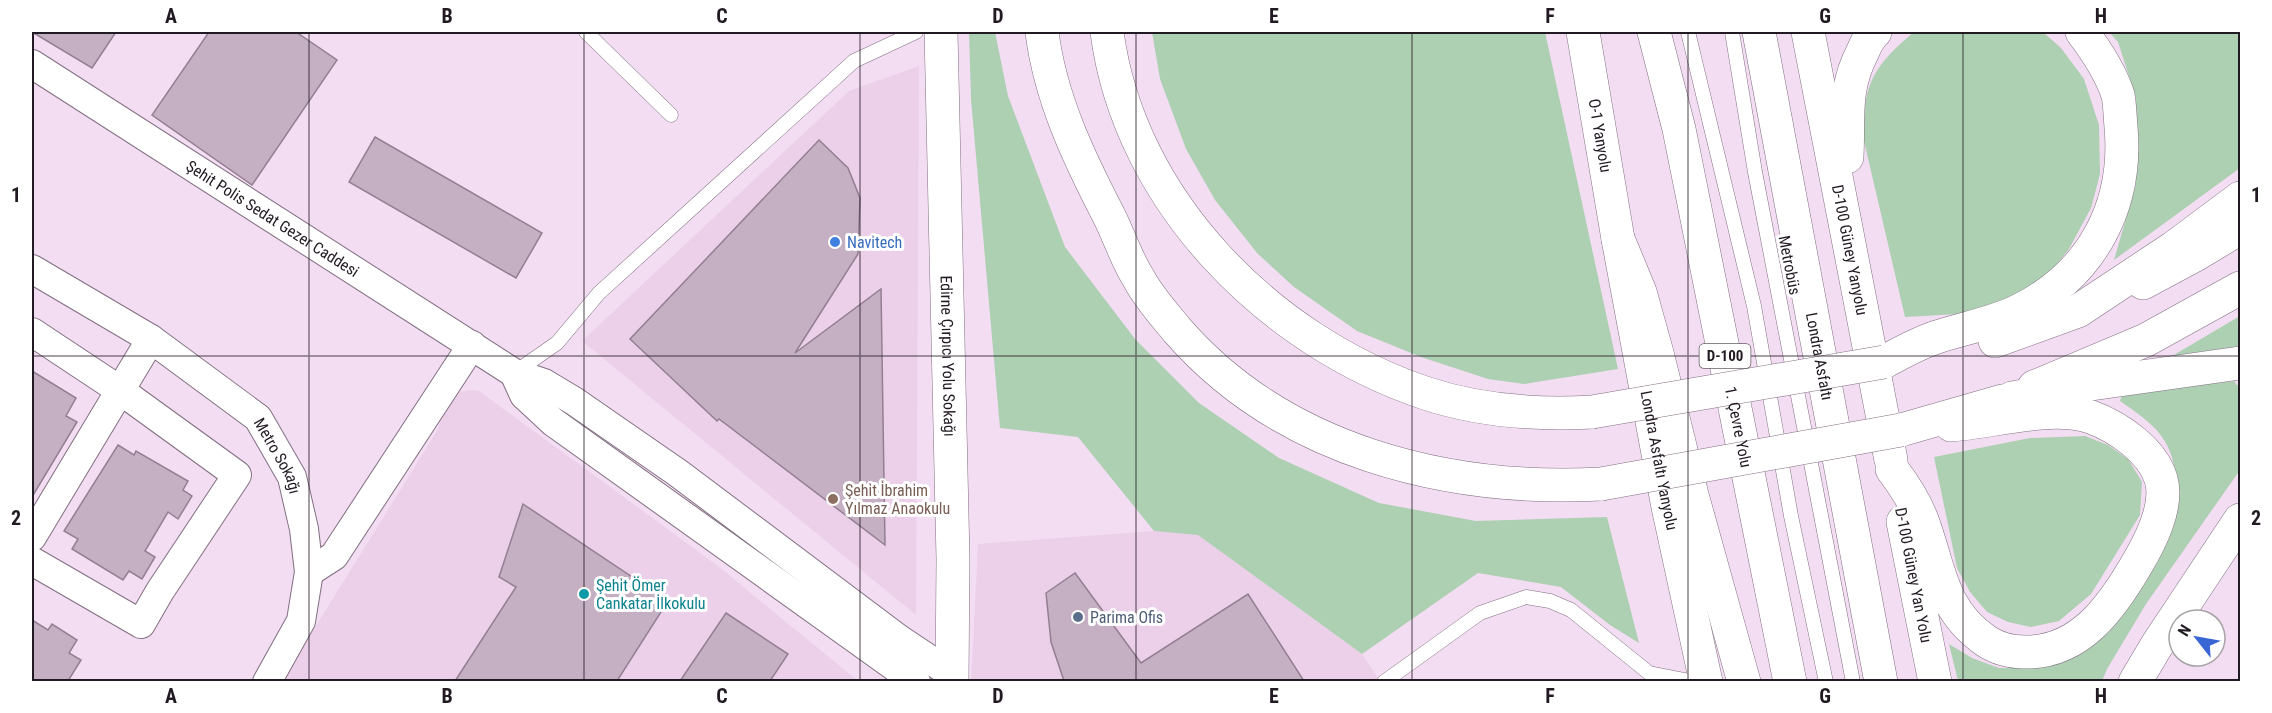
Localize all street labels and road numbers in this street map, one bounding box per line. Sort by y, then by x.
street label: O-1 Yanyolu [1584,97,1616,174]
street label: Şehit Polis Sedat Gezer Caddesi [183,156,362,281]
street label: D-100 Güney Yanyolu [1828,183,1872,317]
street label: Metrobüs [1774,234,1805,296]
street label: Edirne Çırpıcı Yolu Sokağı [937,275,959,437]
street label: Londra Asfaltı [1802,311,1837,402]
road number: D-100 [1700,344,1750,368]
street label: 1. Çevre Yolu [1721,385,1756,469]
street label: Londra Asfaltı Yanyolu [1636,389,1682,532]
street label: Metro Sokağı [250,414,305,495]
street label: D-100 Güney Yan Yolu [1891,506,1936,644]

